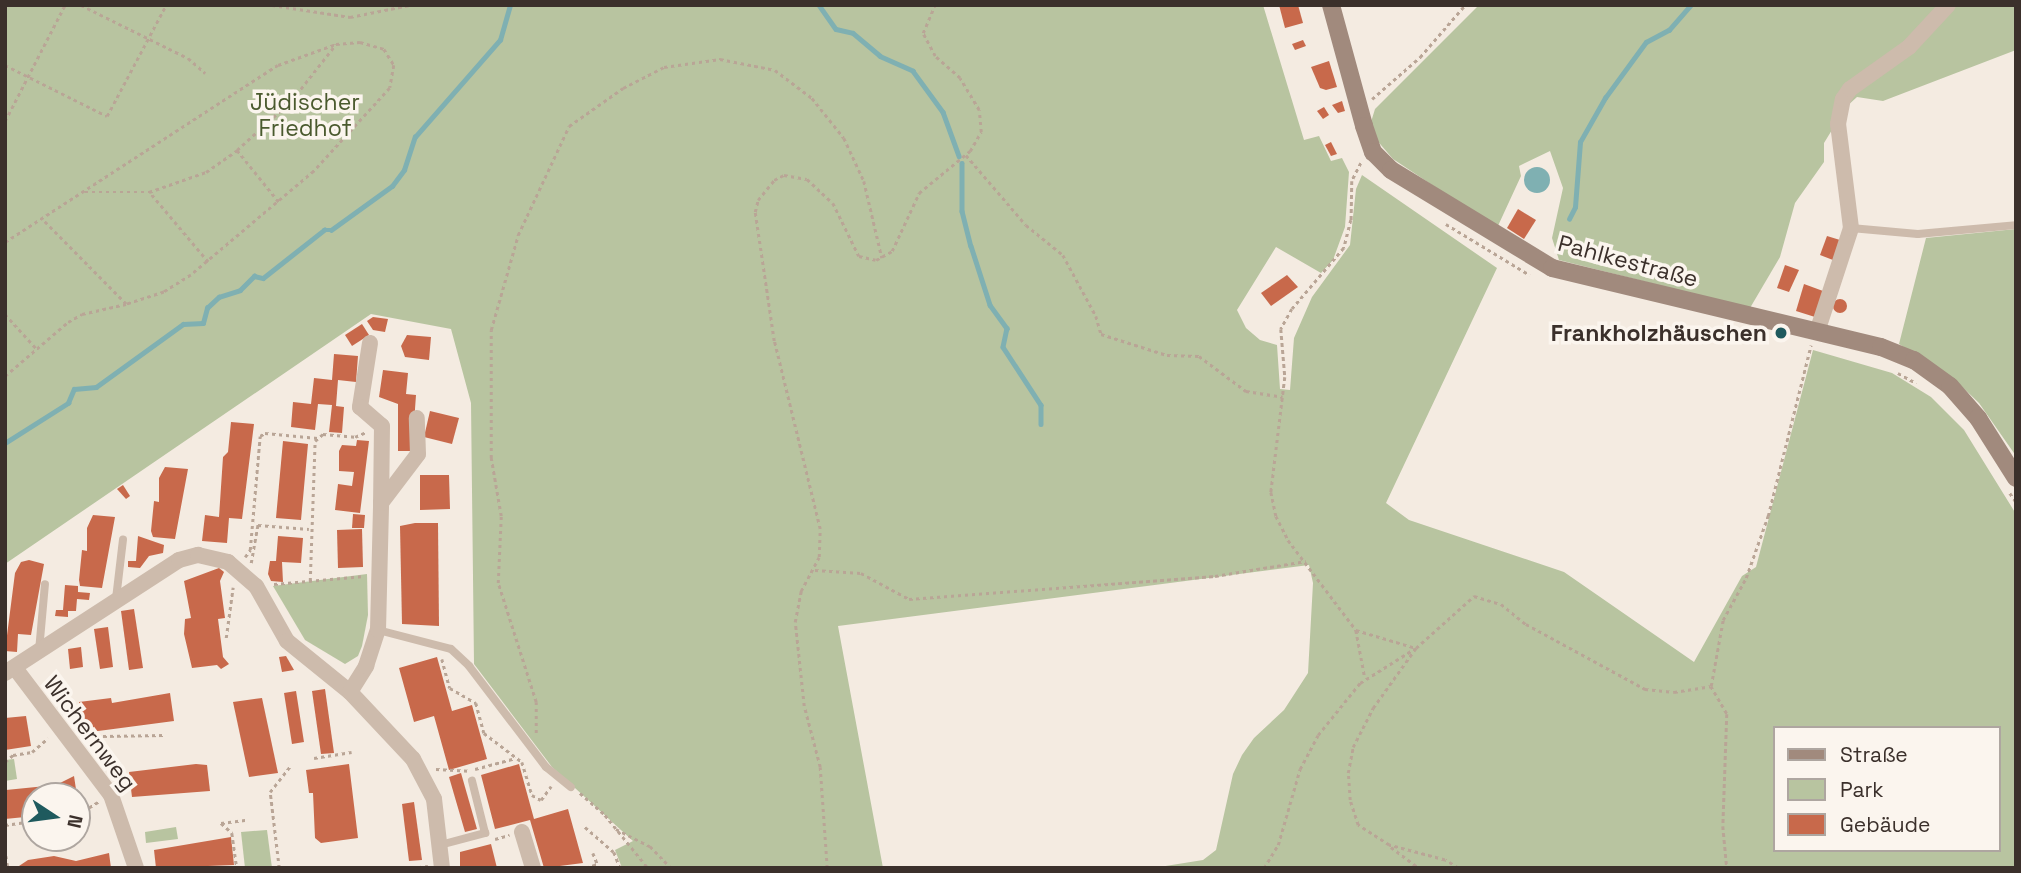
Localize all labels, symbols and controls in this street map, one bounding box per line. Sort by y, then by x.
park label: Jüdischer Friedhof [250,88,360,142]
street label: Pahlkestraße [1555,229,1701,293]
place label: Frankholzhäuschen [1551,319,1767,347]
marker: Frankholzhäuschen [1773,325,1789,341]
street label: Wichernweg [38,670,142,796]
legend [1772,726,2000,852]
text: Straße [1840,741,1908,768]
text: Park [1840,776,1884,803]
north arrow [21,782,91,852]
text: Gebäude [1840,811,1930,838]
text: N [61,812,89,830]

